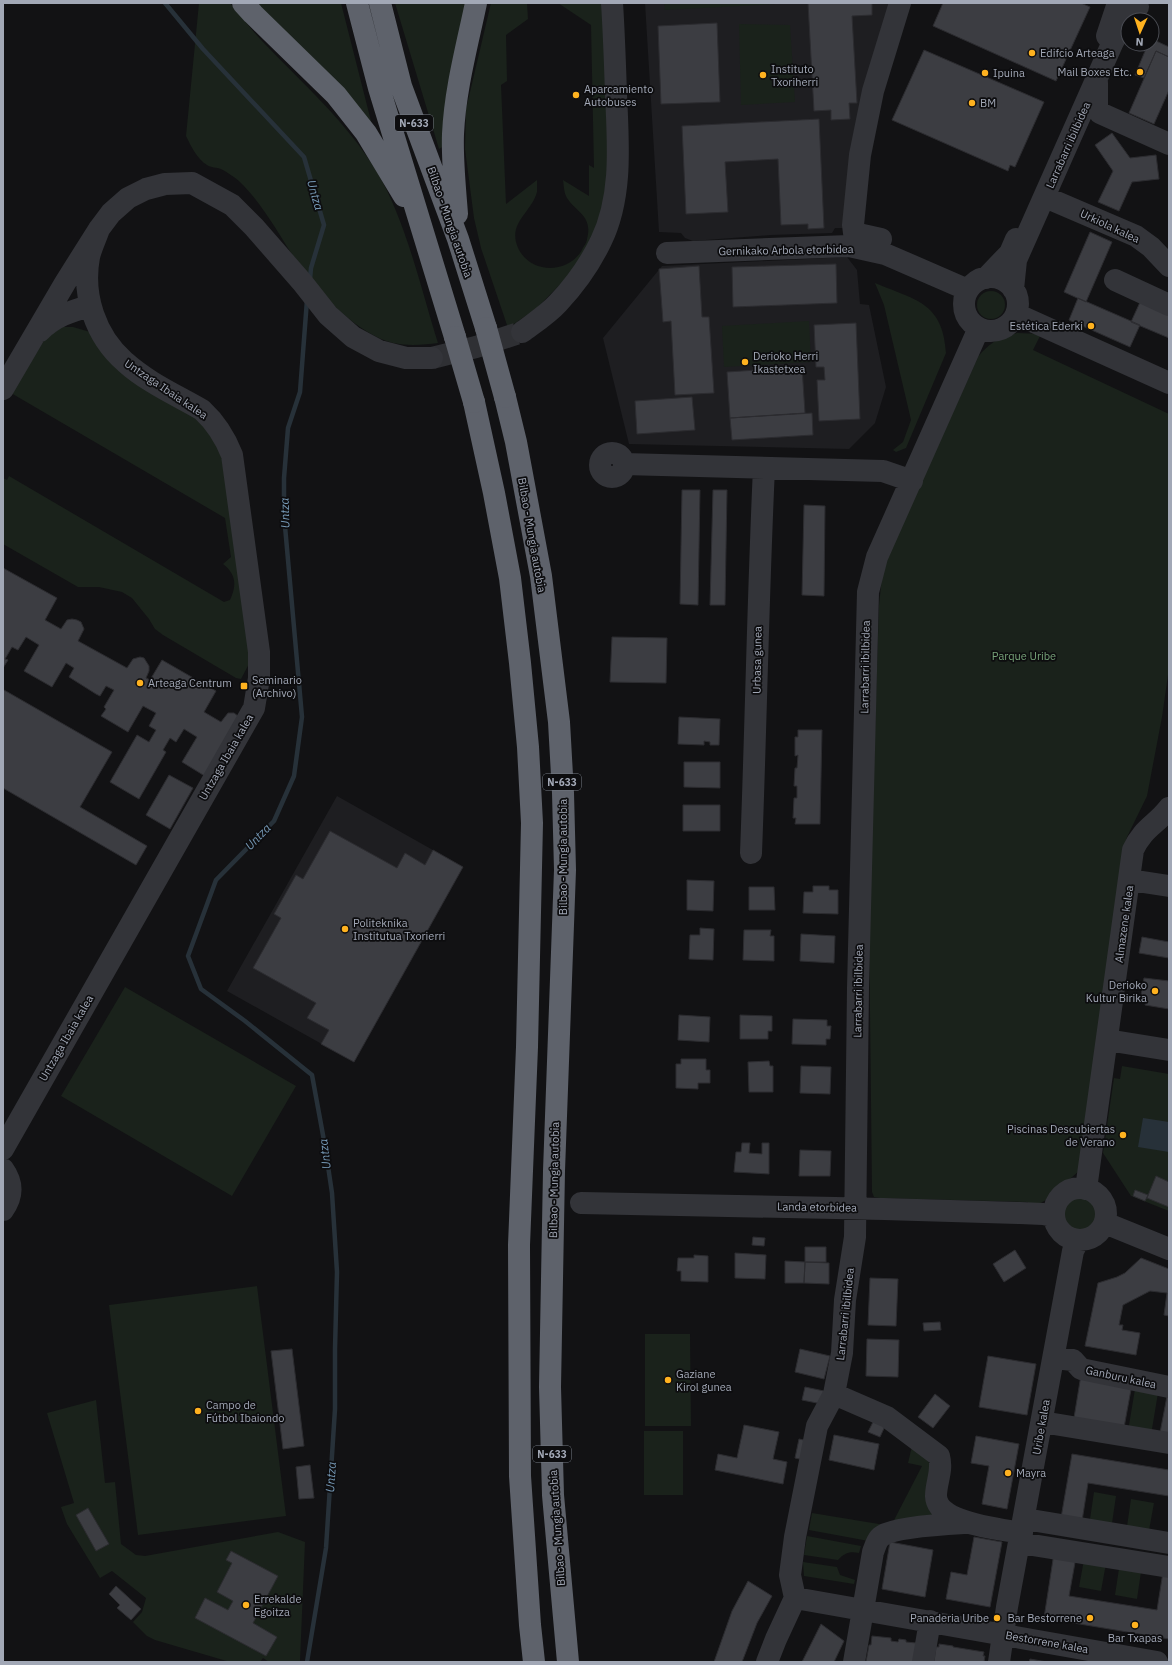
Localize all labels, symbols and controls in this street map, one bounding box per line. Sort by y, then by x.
north arrow [1120,12,1160,52]
text: N [1135,35,1144,49]
place label: Edifcio Arteaga [1040,46,1115,60]
marker: Edifcio Arteaga [1027,48,1037,58]
place label: Instituto Txoriherri [771,62,818,89]
place label: Mail Boxes Etc. [1057,65,1132,79]
place label: Ipuina [993,66,1025,80]
marker: Mail Boxes Etc. [1135,67,1145,77]
marker: Ipuina [980,68,990,78]
marker: Instituto Txoriherri [758,70,768,80]
place label: Aparcamiento Autobuses [584,82,653,109]
marker: Aparcamiento Autobuses [571,90,581,100]
place label: BM [980,96,996,110]
marker: BM [967,98,977,108]
street label: Larrabarri ibilbidea [1043,99,1093,190]
road number: N-633 [395,115,433,131]
street label: Bilbao - Mungia autobia [424,165,476,279]
water label: Untza [304,178,327,212]
street label: Urkiola kalea [1078,206,1142,246]
street label: Gernikako Arbola etorbidea [718,242,854,258]
place label: Estética Ederki [1010,319,1083,333]
marker: Estética Ederki [1086,321,1096,331]
place label: Derioko Herri Ikastetxea [753,349,818,376]
street label: Untzaga Ibaia kalea [122,356,210,422]
marker: Derioko Herri Ikastetxea [740,357,750,367]
street label: Bilbao - Mungia autobia [515,476,549,594]
water label: Untza [276,497,293,529]
street label: Larrabarri ibilbidea [857,620,873,714]
street label: Urbasa gunea [749,626,765,694]
park label: Parque Uribe [992,649,1056,663]
place label: Seminario (Archivo) [252,673,302,700]
place label: Arteaga Centrum [148,676,232,690]
marker: Arteaga Centrum [135,678,145,688]
marker: Seminario (Archivo) [239,681,249,691]
street label: Untzaga Ibaia kalea [196,711,256,803]
road number: N-633 [543,774,581,790]
street label: Bilbao - Mungia autobia [556,799,570,915]
water label: Untza [242,820,274,853]
street label: Almazene kalea [1112,884,1136,964]
place label: Politeknika Institutua Txorierri [353,916,445,943]
marker: Politeknika Institutua Txorierri [340,924,350,934]
street label: Larrabarri ibilbidea [850,944,866,1038]
place label: Derioko Kultur Birika [1086,978,1147,1005]
marker: Derioko Kultur Birika [1150,986,1160,996]
street label: Untzaga Ibaia kalea [36,992,96,1084]
street label: Bilbao - Mungia autobia [546,1122,562,1238]
place label: Piscinas Descubiertas de Verano [1007,1122,1115,1149]
marker: Piscinas Descubiertas de Verano [1118,1130,1128,1140]
water label: Untza [315,1138,334,1170]
street label: Landa etorbidea [777,1199,857,1215]
street label: Larrabarri ibilbidea [833,1267,857,1361]
street label: Ganburu kalea [1084,1363,1158,1391]
place label: Gaziane Kirol gunea [676,1367,732,1394]
marker: Gaziane Kirol gunea [663,1375,673,1385]
place label: Campo de Fútbol Ibaiondo [206,1398,284,1425]
street label: Uribe kalea [1029,1398,1053,1456]
marker: Campo de Fútbol Ibaiondo [193,1406,203,1416]
road number: N-633 [533,1446,571,1462]
water label: Untza [322,1461,339,1493]
place label: Mayra [1016,1466,1046,1480]
marker: Mayra [1003,1468,1013,1478]
street label: Bilbao - Mungia autobia [546,1469,568,1587]
place label: Errekalde Egoitza [254,1592,302,1619]
marker: Errekalde Egoitza [241,1600,251,1610]
place label: Panaderia Uribe [910,1611,989,1625]
place label: Bar Bestorrene [1007,1611,1082,1625]
marker: Panaderia Uribe [992,1613,1002,1623]
marker: Bar Bestorrene [1085,1613,1095,1623]
marker: Bar Txapas [1130,1620,1140,1630]
street label: Bestorrene kalea [1004,1628,1090,1656]
place label: Bar Txapas [1108,1631,1162,1645]

